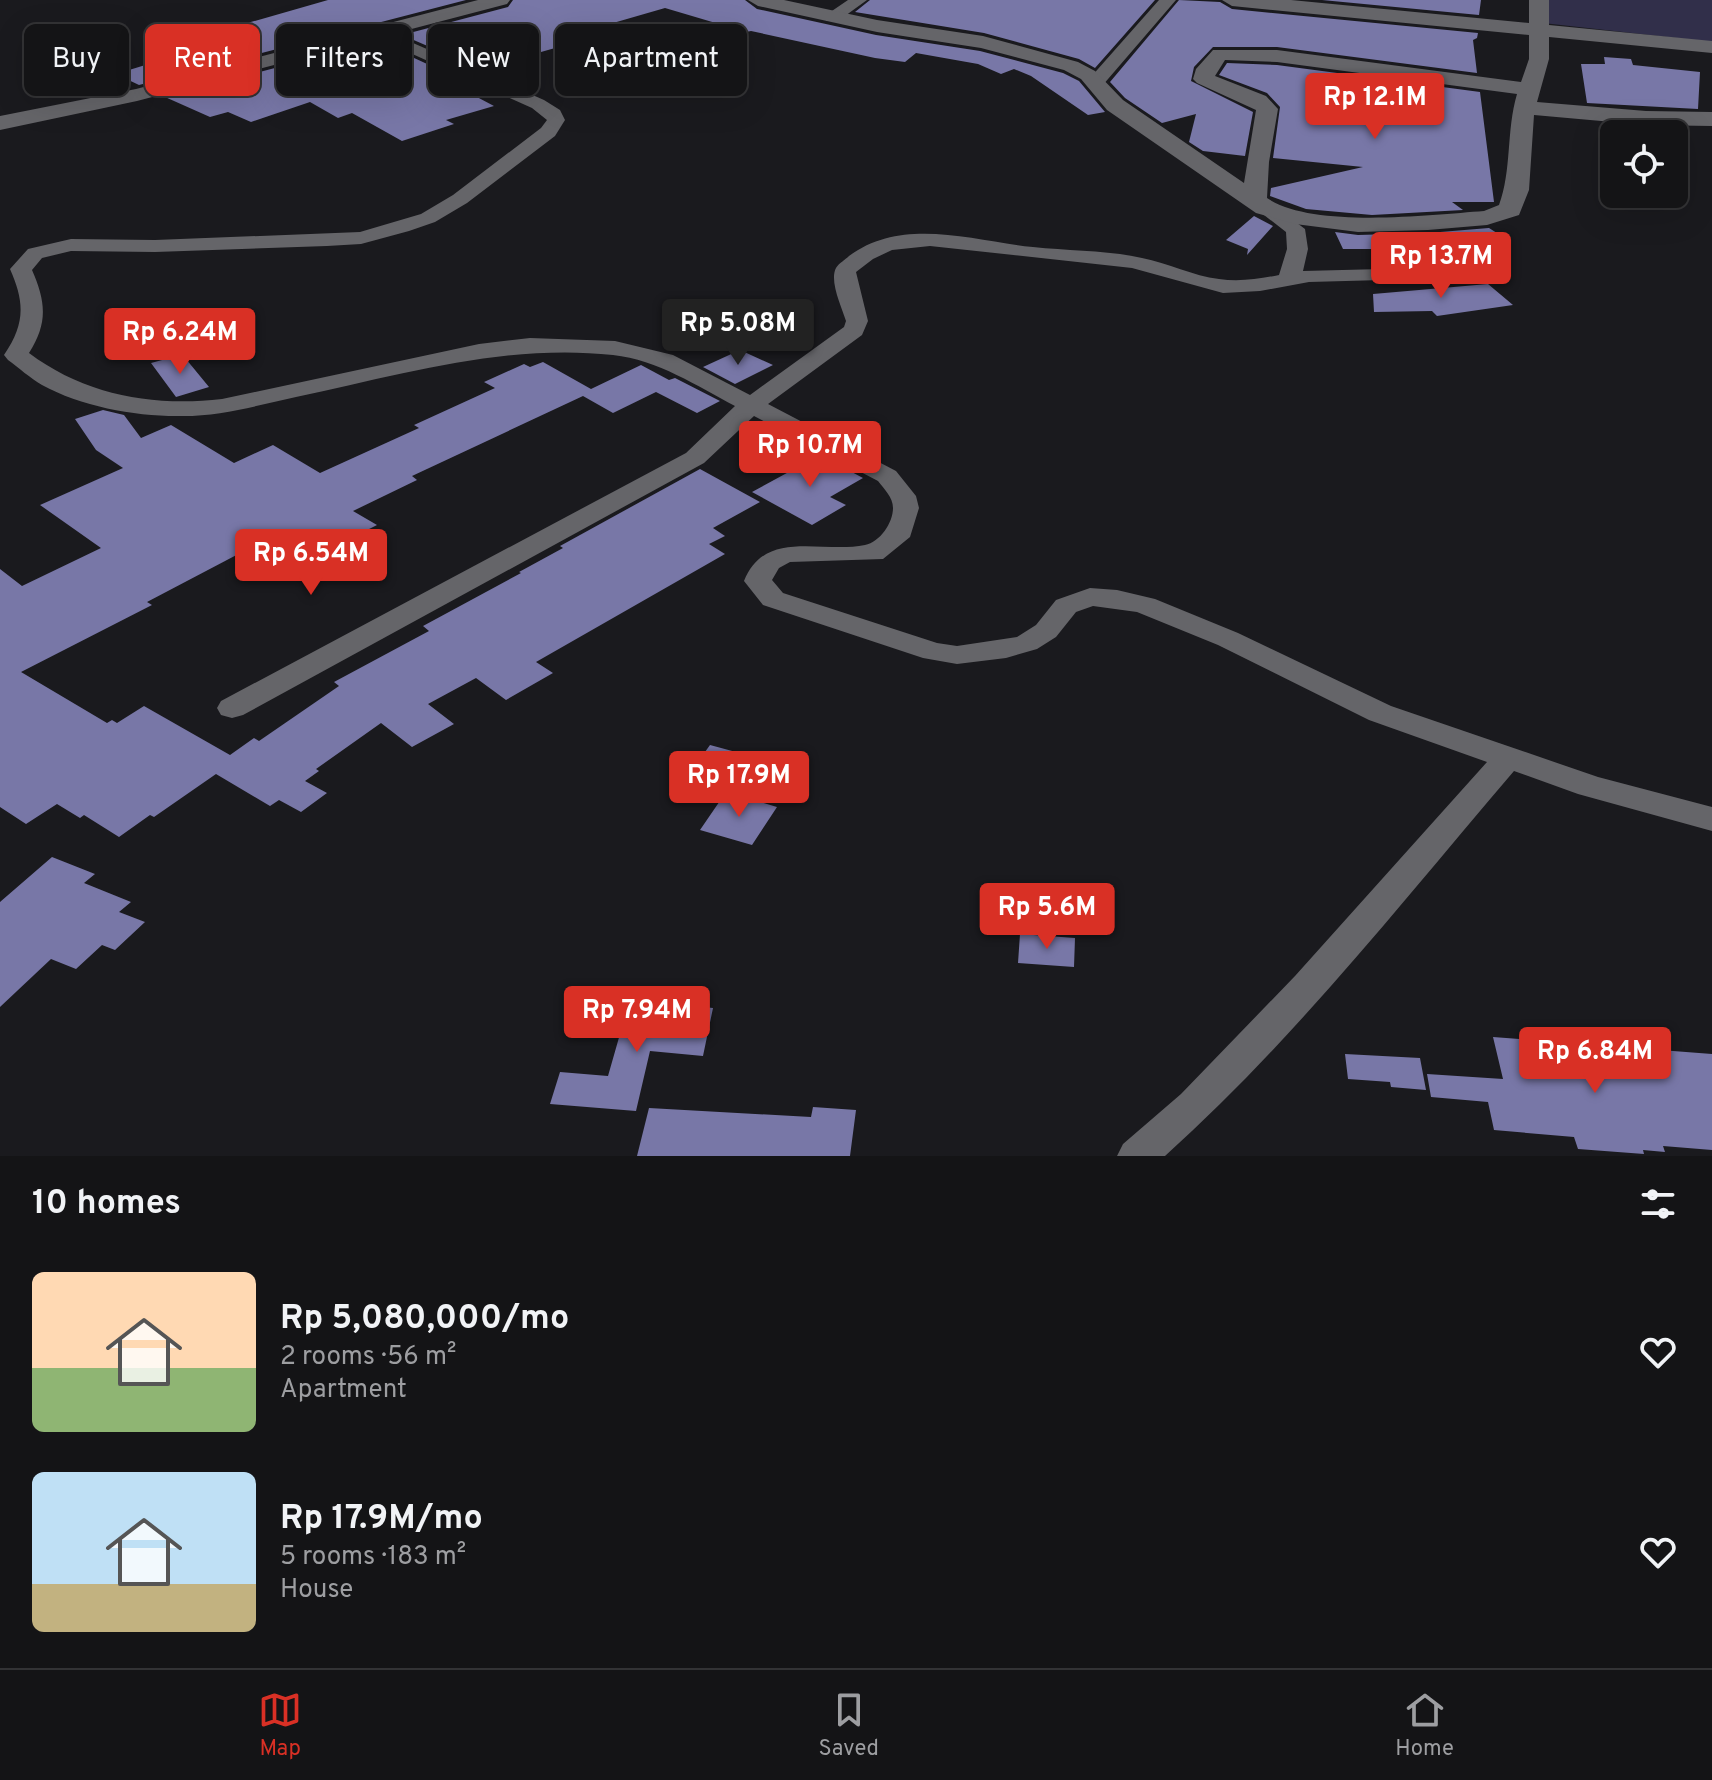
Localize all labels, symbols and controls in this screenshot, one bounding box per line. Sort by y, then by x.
chip: Buy [24,24,129,96]
chip: Rent [145,24,260,96]
chip: Filters [276,24,412,96]
chip: New [428,24,539,96]
chip: Apartment [555,24,747,96]
pin: Rp 12.1M [1292,73,1458,141]
text: Rp 12.1M [1323,82,1427,115]
map controls [1600,120,1688,208]
button: locate [1600,120,1688,208]
pin: Rp 13.7M [1358,232,1524,300]
text: Rp 13.7M [1389,241,1493,274]
pin: Rp 5.08M [655,299,821,367]
pin: Rp 6.24M [97,308,263,376]
text: Rp 5.08M [680,308,796,341]
text: Rp 6.24M [122,317,238,350]
pin: Rp 10.7M [727,421,893,489]
text: Rp 10.7M [757,430,863,463]
pin: Rp 6.54M [228,529,394,597]
text: Rp 6.54M [253,538,369,571]
pin: Rp 17.9M [656,751,822,819]
text: Rp 17.9M [687,760,791,793]
pin: Rp 5.6M [973,883,1121,951]
text: Rp 5.6M [998,892,1096,925]
pin: Rp 7.94M [554,986,720,1054]
text: Rp 7.94M [582,995,692,1028]
pin: Rp 6.84M [1512,1027,1678,1095]
text: Rp 6.84M [1537,1036,1653,1069]
icon: filters [1636,1182,1680,1226]
text: 10 homes [32,1183,181,1226]
text: Rp 5,080,000/mo [280,1298,569,1341]
icon: home [96,1304,192,1400]
icon: heart [1636,1330,1680,1374]
text: 2 rooms · 56 m² [280,1341,456,1374]
text: Apartment [280,1374,407,1407]
text: Rp 17.9M/mo [280,1498,483,1541]
icon: home [96,1504,192,1600]
icon: heart [1636,1530,1680,1574]
text: 5 rooms · 183 m² [280,1541,466,1574]
text: House [280,1574,353,1607]
tab: Map [258,1688,302,1763]
tab: Saved [819,1688,879,1763]
tab: Home [1395,1688,1454,1763]

